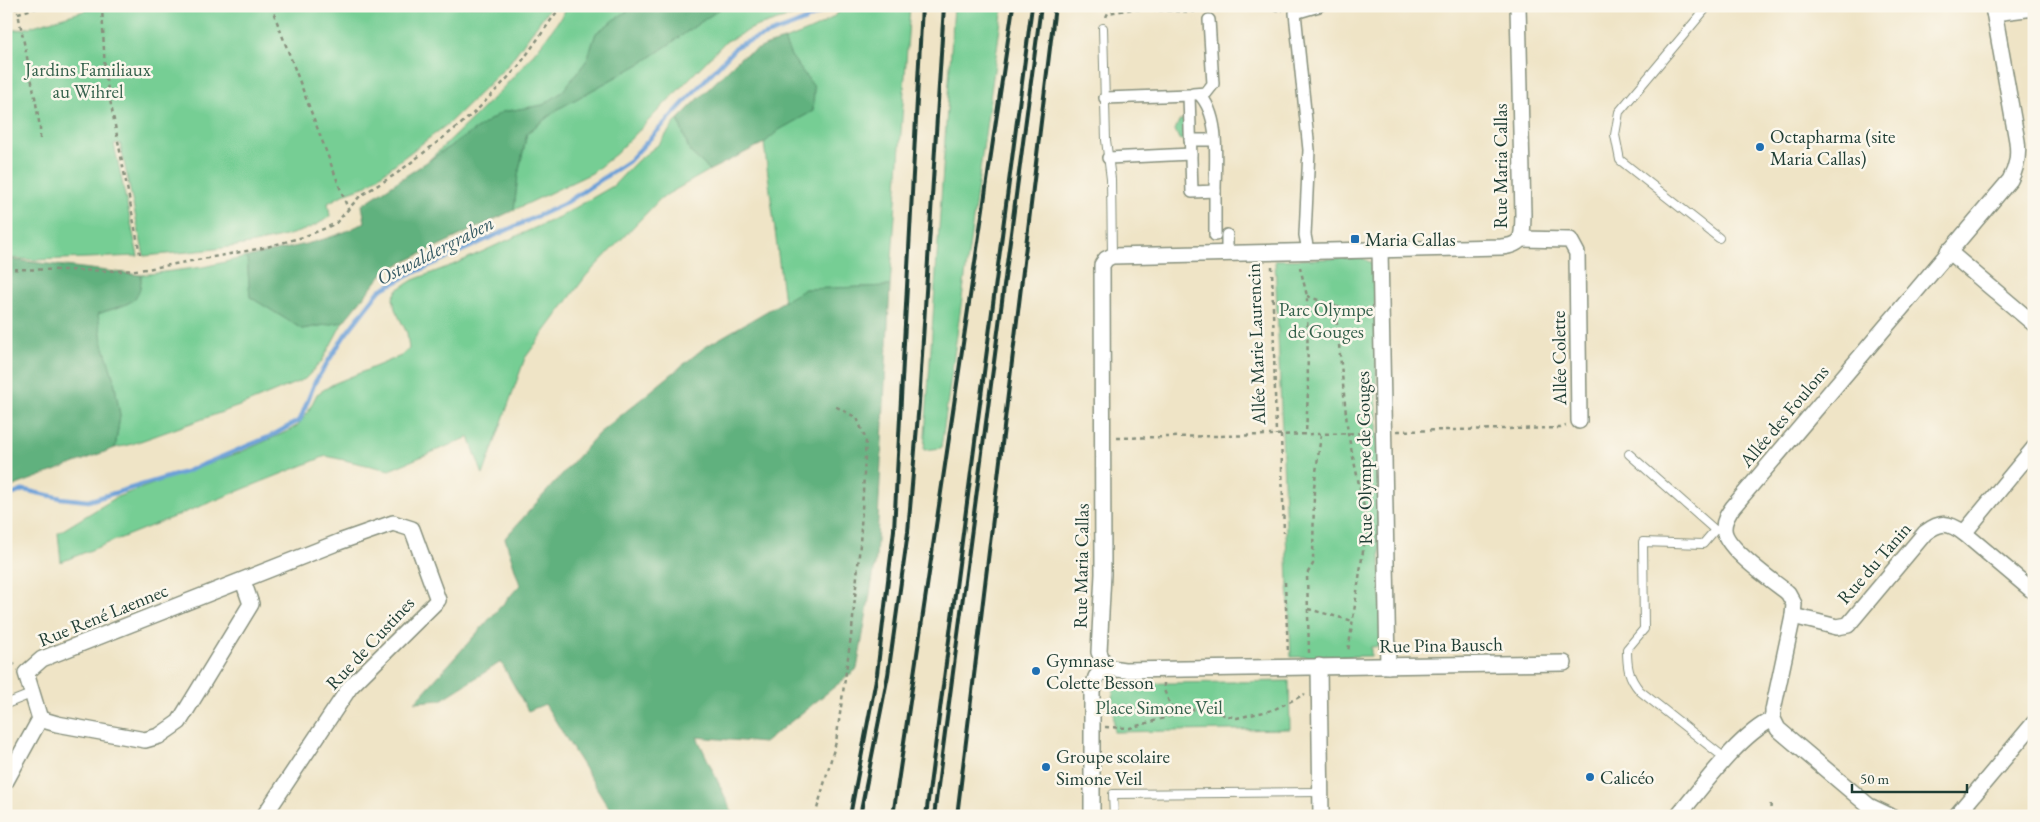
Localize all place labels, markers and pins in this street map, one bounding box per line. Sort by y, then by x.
place label: Octapharma (site Maria Callas) [1770,124,1895,171]
marker: Octapharma (site Maria Callas) [1754,141,1766,153]
place label: Maria Callas [1365,227,1456,252]
marker: Maria Callas [1349,233,1361,245]
place label: Gymnase Colette Besson [1046,648,1154,695]
marker: Gymnase Colette Besson [1030,665,1042,677]
place label: Groupe scolaire Simone Veil [1056,744,1170,791]
marker: Groupe scolaire Simone Veil [1040,761,1052,773]
place label: Calicéo [1600,765,1654,790]
marker: Calicéo [1584,771,1596,783]

